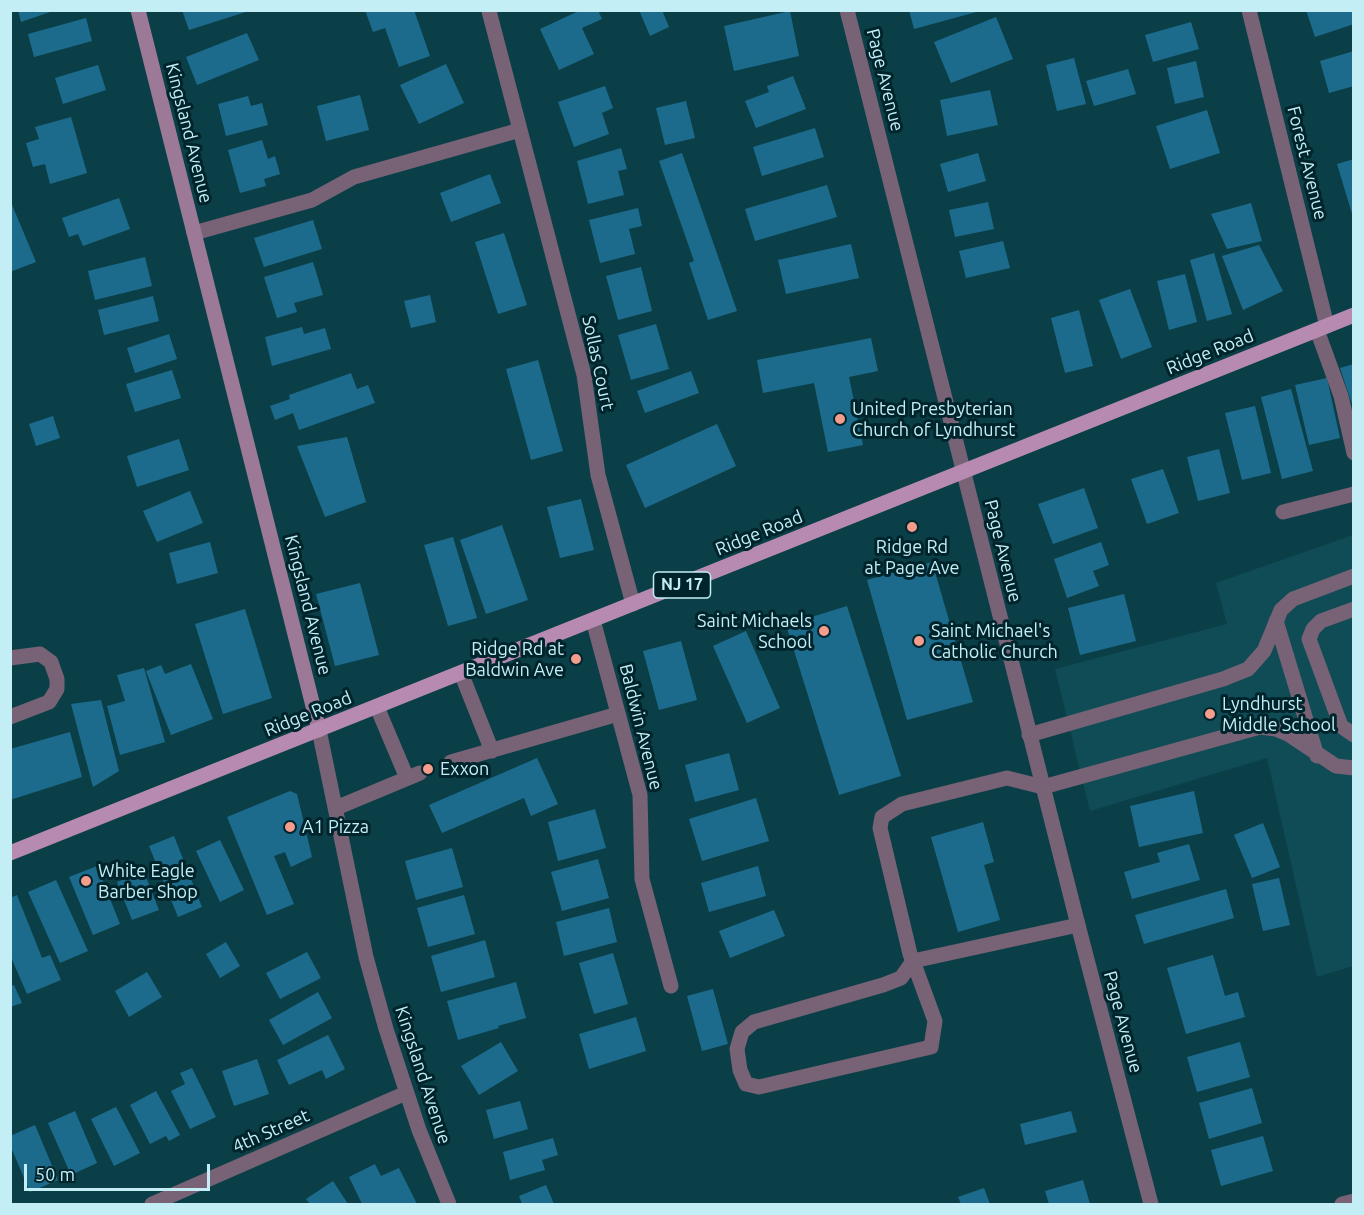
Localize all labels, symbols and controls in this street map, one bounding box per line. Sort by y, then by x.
street label: Page Avenue [862,26,908,134]
street label: Kingsland Avenue [161,61,217,205]
street label: Forest Avenue [1282,104,1332,222]
street label: Sollas Court [577,314,619,412]
street label: Ridge Road [1163,325,1257,379]
place label: United Presbyterian Church of Lyndhurst [852,398,1015,440]
marker: United Presbyterian Church of Lyndhurst [833,412,847,426]
street label: Page Avenue [980,497,1026,605]
street label: Ridge Road [712,506,806,560]
marker: Ridge Rd at Page Ave [905,520,919,534]
street label: Kingsland Avenue [280,533,336,677]
place label: Ridge Rd at Page Ave [865,536,959,578]
road number: NJ 17 [654,572,710,598]
place label: Saint Michaels School [697,610,812,652]
place label: Saint Michael's Catholic Church [931,620,1058,662]
marker: Saint Michaels School [817,624,831,638]
marker: Saint Michael's Catholic Church [912,634,926,648]
place label: Ridge Rd at Baldwin Ave [465,638,564,680]
marker: Ridge Rd at Baldwin Ave [569,652,583,666]
street label: Baldwin Avenue [615,662,667,792]
street label: Ridge Road [261,687,355,741]
place label: Lyndhurst Middle School [1222,693,1336,736]
marker: Lyndhurst Middle School [1203,707,1217,721]
place label: Exxon [440,758,489,780]
marker: Exxon [421,762,435,776]
place label: A1 Pizza [302,816,369,838]
marker: A1 Pizza [283,820,297,834]
place label: White Eagle Barber Shop [98,860,198,902]
marker: White Eagle Barber Shop [79,874,93,888]
street label: Page Avenue [1099,969,1147,1075]
street label: Kingsland Avenue [391,1003,455,1147]
street label: 4th Street [229,1104,313,1158]
scale bar [27,1152,213,1190]
text: 50 m [35,1164,75,1184]

